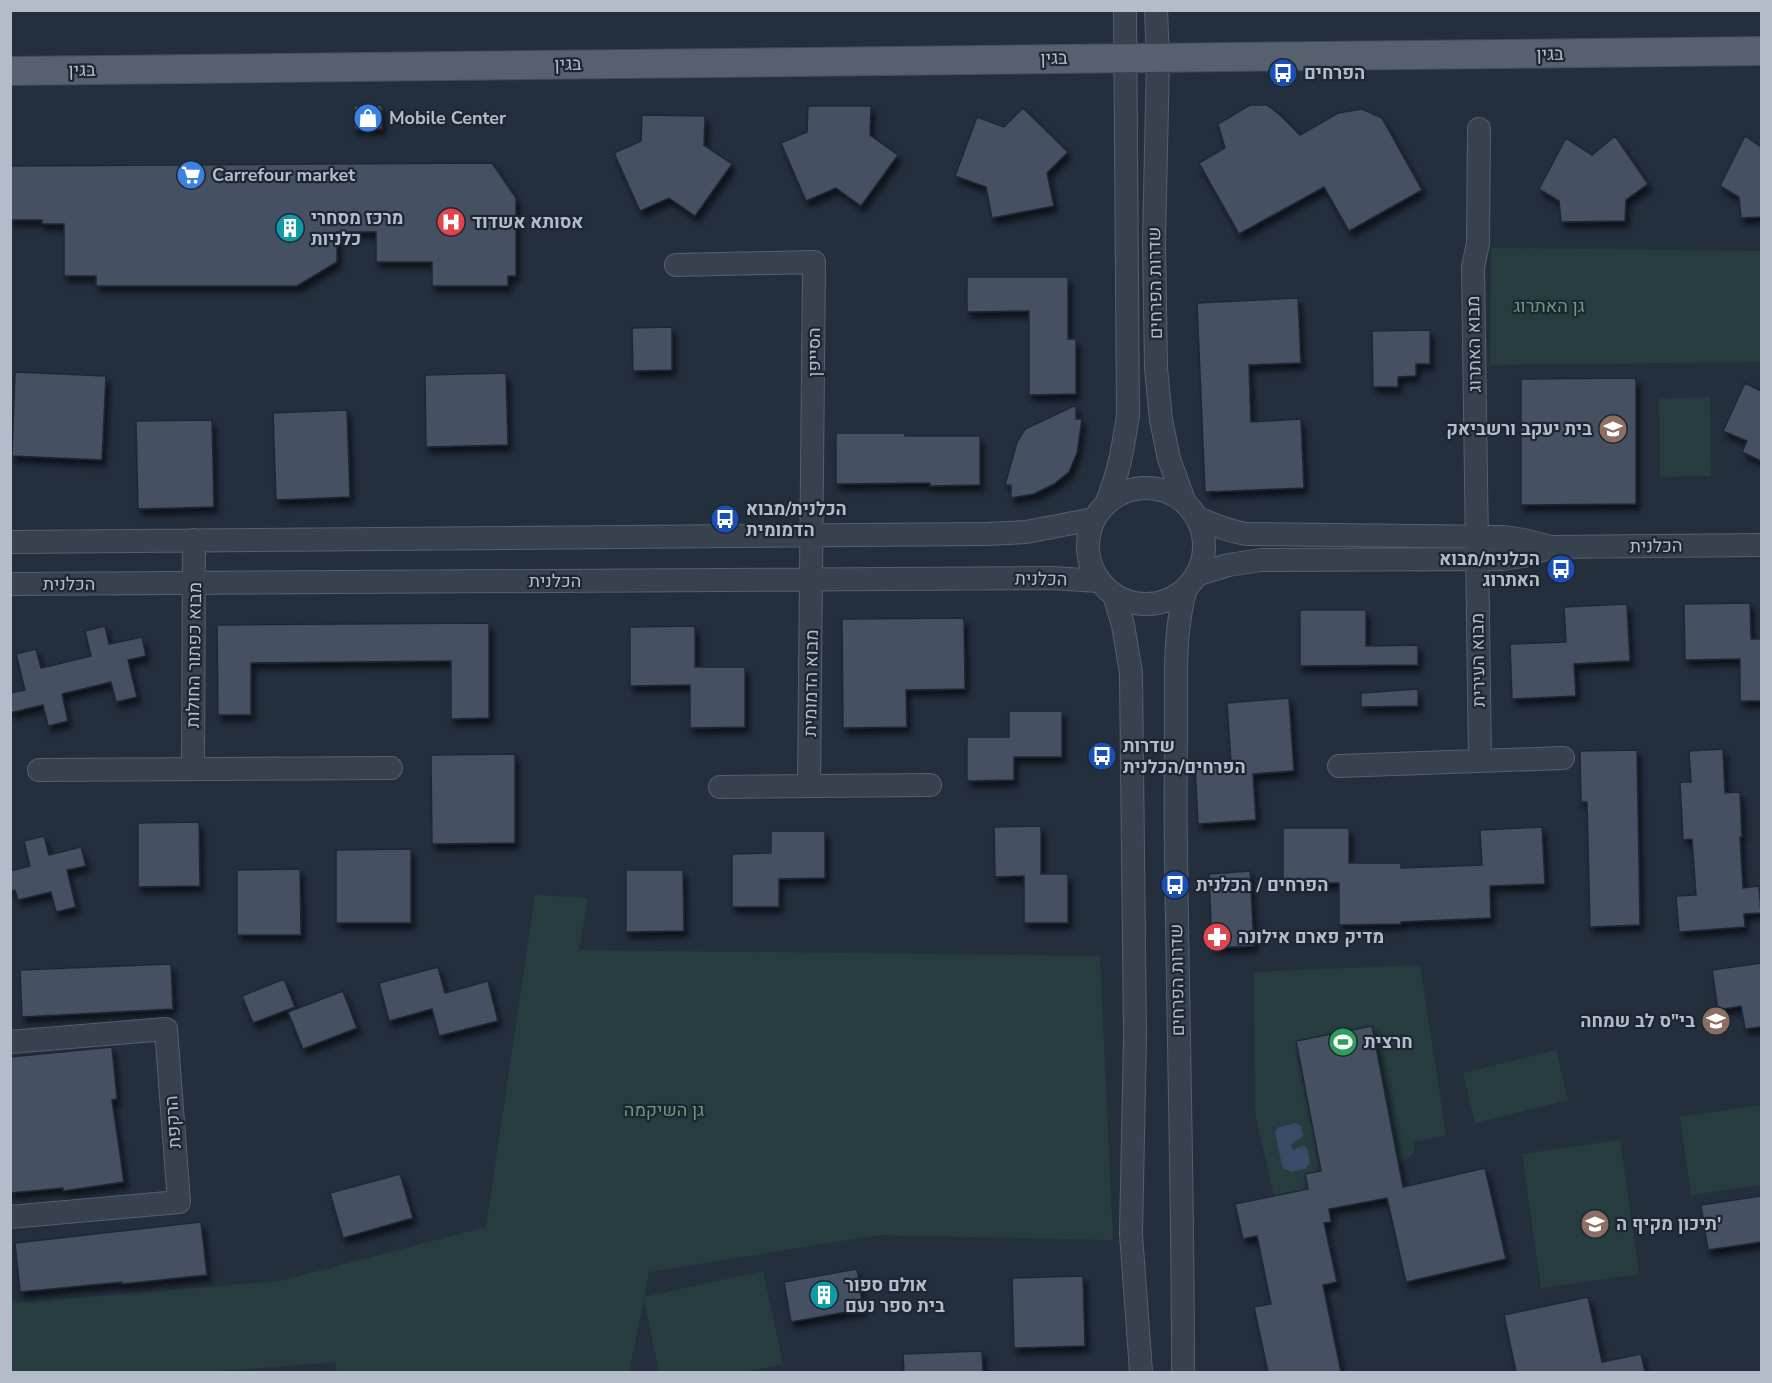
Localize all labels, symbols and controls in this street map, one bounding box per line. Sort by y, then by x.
street label: בגין [1536,42,1564,66]
street label: בגין [1040,46,1068,70]
street label: בגין [554,52,582,76]
bus stop icon: הפרחים [1267,57,1299,89]
street label: בגין [68,58,96,82]
place label: הפרחים [1304,61,1365,85]
shop icon: Mobile Center [352,102,384,134]
place label: Mobile Center [389,106,506,130]
supermarket icon: Carrefour market [175,159,207,191]
place label: Carrefour market [212,163,355,187]
place label: מרכז מסחרי כלניות [311,206,404,251]
hospital icon: אסותא אשדוד [435,206,467,238]
place label: אסותא אשדוד [472,210,583,234]
building icon: מרכז מסחרי כלניות [274,212,306,244]
street label: שדרות הפרחים [1142,227,1168,339]
park label: גן האתרוג [1513,294,1585,318]
street label: מבוא האתרוג [1461,295,1487,393]
street label: הסייפן [802,327,826,377]
school or university icon: בית יעקב ורשביאק [1597,413,1629,445]
place label: בית יעקב ורשביאק [1446,417,1592,441]
place label: הכלנית/מבוא הדמומית [746,497,847,542]
bus stop icon: הכלנית/מבוא הדמומית [709,503,741,535]
street label: הכלנית [1629,534,1683,558]
place label: הכלנית/מבוא האתרוג [1439,547,1540,592]
bus stop icon: הכלנית/מבוא האתרוג [1545,553,1577,585]
street label: הכלנית [1014,567,1068,591]
street label: הכלנית [529,569,581,593]
street label: הכלנית [43,572,95,596]
street label: מבוא כפתור החולות [181,582,207,728]
street label: מבוא העירית [1465,613,1491,707]
street label: מבוא הדמומית [798,629,824,737]
place label: שדרות הפרחים/הכלנית [1123,734,1246,779]
bus stop icon: שדרות הפרחים/הכלנית [1086,740,1118,772]
bus stop icon: הפרחים / הכלנית [1159,869,1191,901]
place label: הפרחים / הכלנית [1196,873,1328,897]
pharmacy icon: מדיק פארם אילונה [1201,921,1233,953]
street label: שדרות הפרחים [1164,924,1190,1036]
place label: מדיק פארם אילונה [1238,925,1384,949]
school or university icon: בי"ס לב שמחה [1700,1005,1732,1037]
place label: בי"ס לב שמחה [1580,1009,1695,1033]
sports icon: חרצית [1327,1026,1359,1058]
place label: חרצית [1364,1030,1413,1054]
street label: הרקפת [159,1095,187,1149]
park label: גן השיקמה [624,1098,704,1122]
school or university icon: תיכון מקיף ה' [1579,1208,1611,1240]
place label: תיכון מקיף ה' [1616,1212,1721,1236]
place label: אולם ספור בית ספר נעם [845,1273,945,1318]
building icon: אולם ספור בית ספר נעם [808,1279,840,1311]

